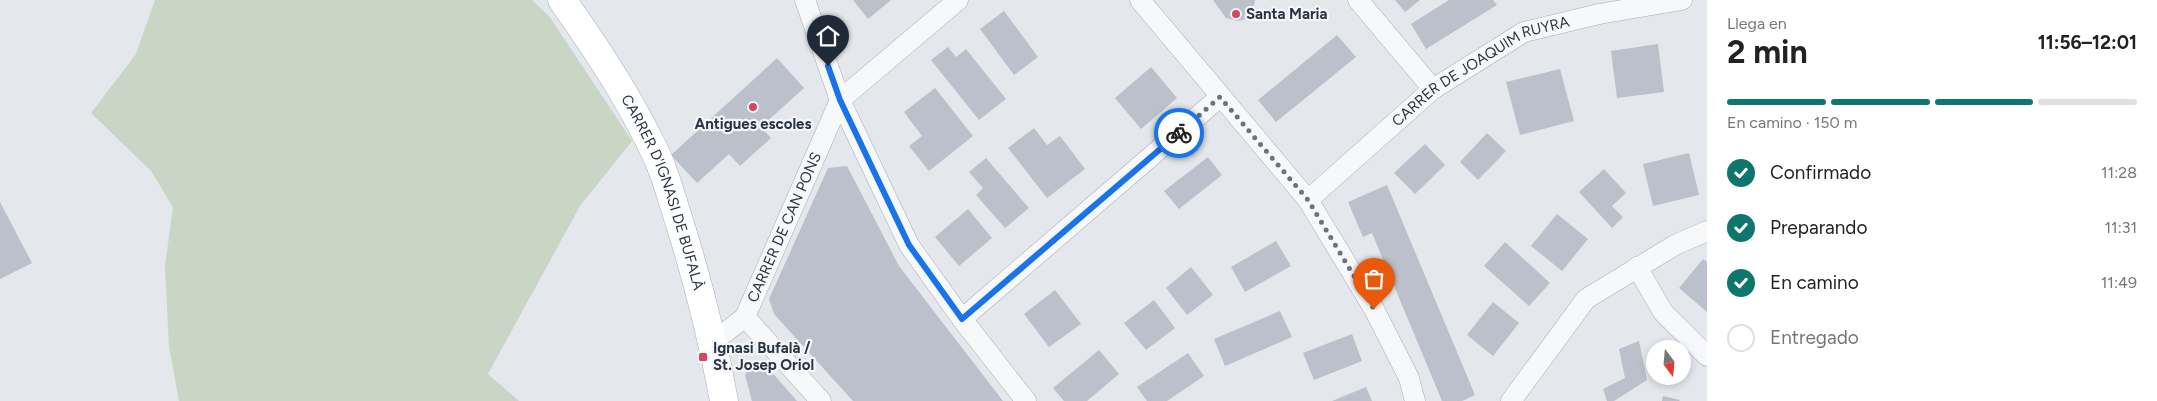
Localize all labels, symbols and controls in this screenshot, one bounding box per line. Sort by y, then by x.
place label: Santa Maria [1246,5,1328,23]
marker: Santa Maria [1230,8,1242,20]
street label: CARRER DE JOAQUIM RUYRA [1388,12,1571,130]
text: Llega en [1727,14,1787,33]
pin [807,15,849,66]
icon: home [814,22,842,50]
text: 11:56–12:01 [2038,31,2137,54]
text: 2 min [1727,33,1808,71]
street label: CARRER D'IGNASI DE BUFALÀ [617,91,708,292]
marker: Antigues escoles [747,101,759,113]
courier [1154,108,1204,158]
text: En camino · 150 m [1727,113,1857,132]
place label: Antigues escoles [695,115,811,133]
icon: bike [1165,119,1193,147]
street label: CARRER DE CAN PONS [744,149,825,305]
icon: check [1727,159,1755,187]
text: Confirmado [1770,161,1871,184]
text: 11:28 [2101,163,2137,182]
icon: check [1727,214,1755,242]
text: Preparando [1770,216,1868,239]
text: 11:31 [2104,218,2137,237]
pin [1353,258,1395,309]
icon: bag [1360,265,1388,293]
icon: check [1727,269,1755,297]
text: En camino [1770,271,1859,294]
text: 11:49 [2101,273,2137,292]
text: Entregado [1770,326,1859,349]
place label: Ignasi Bufalà / St. Josep Oriol [713,339,814,374]
north arrow [1646,340,1691,385]
map controls [1646,340,1691,385]
marker: Ignasi Bufalà / St. Josep Oriol [697,351,709,363]

